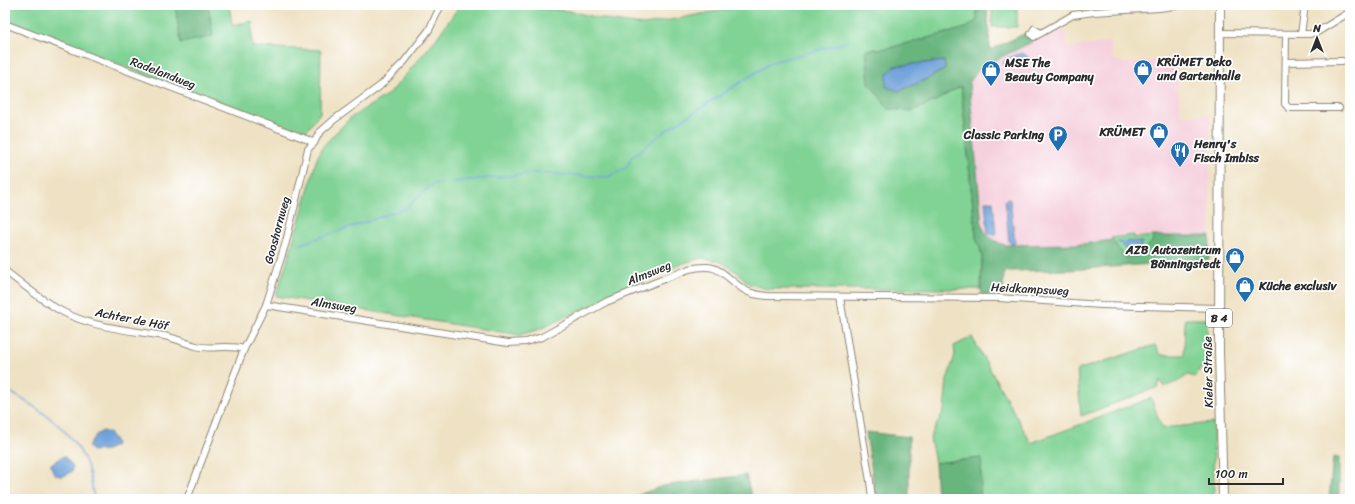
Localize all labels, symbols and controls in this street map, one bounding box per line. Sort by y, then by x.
north arrow [1297,18,1337,58]
text: N [1312,19,1321,38]
street label: Radelandweg [127,50,199,96]
place label: KRÜMET Deko und Gartenhalle [1156,51,1241,87]
place label: MSE The Beauty Company [1004,52,1094,88]
shop icon: KRÜMET Deko und Gartenhalle [1132,58,1154,86]
shop icon: MSE The Beauty Company [980,59,1002,87]
place label: KRÜMET [1098,121,1146,143]
shop icon: KRÜMET [1148,121,1170,149]
place label: Classic Parking [963,124,1045,146]
parking icon: Classic Parking [1047,124,1069,152]
place label: Henry's Fisch Imbiss [1193,133,1259,169]
restaurant icon: Henry's Fisch Imbiss [1169,140,1191,168]
street label: Gooshornweg [257,194,297,266]
place label: AZB Autozentrum Bönningstedt [1125,239,1222,275]
shop icon: AZB Autozentrum Bönningstedt [1224,246,1246,274]
street label: Almsweg [623,254,674,292]
shop icon: Küche exclusiv [1234,275,1256,303]
place label: Küche exclusiv [1258,275,1338,297]
street label: Heidkampsweg [990,276,1070,302]
street label: Almsweg [309,290,358,319]
street label: Achter de Höf [92,301,172,337]
road number: B 4 [1206,309,1232,327]
street label: Kieler Straße [1196,336,1220,408]
scale bar [1209,460,1283,486]
text: 100 m [1215,463,1248,485]

